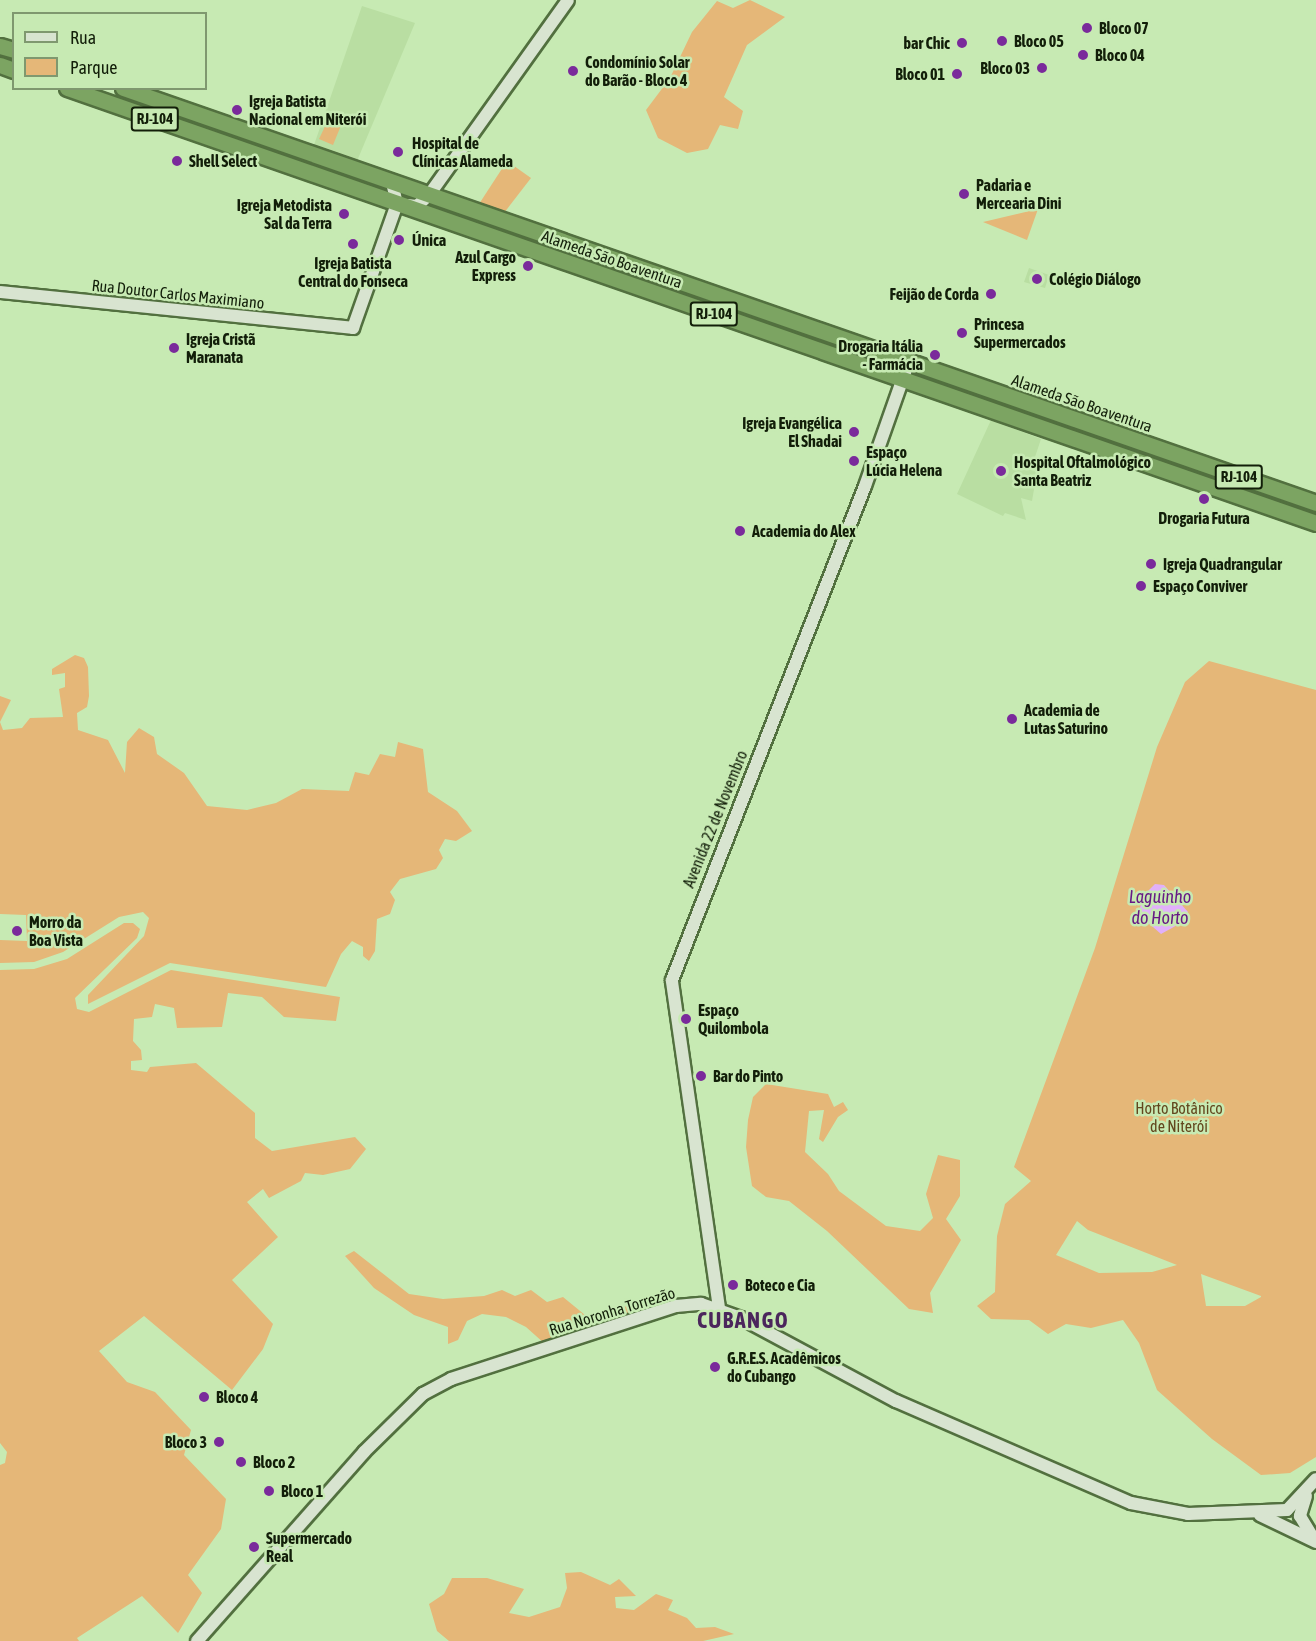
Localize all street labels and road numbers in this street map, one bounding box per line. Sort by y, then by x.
road number: RJ-104 [130,107,180,131]
street label: Alameda São Boaventura [539,226,685,292]
street label: Rua Doutor Carlos Maximiano [91,275,265,313]
road number: RJ-104 [688,302,740,326]
street label: Alameda São Boaventura [1009,370,1155,436]
road number: RJ-104 [1214,465,1264,489]
street label: Avenida 22 de Novembro [679,748,751,890]
street label: Rua Noronha Torrezão [547,1283,677,1339]

